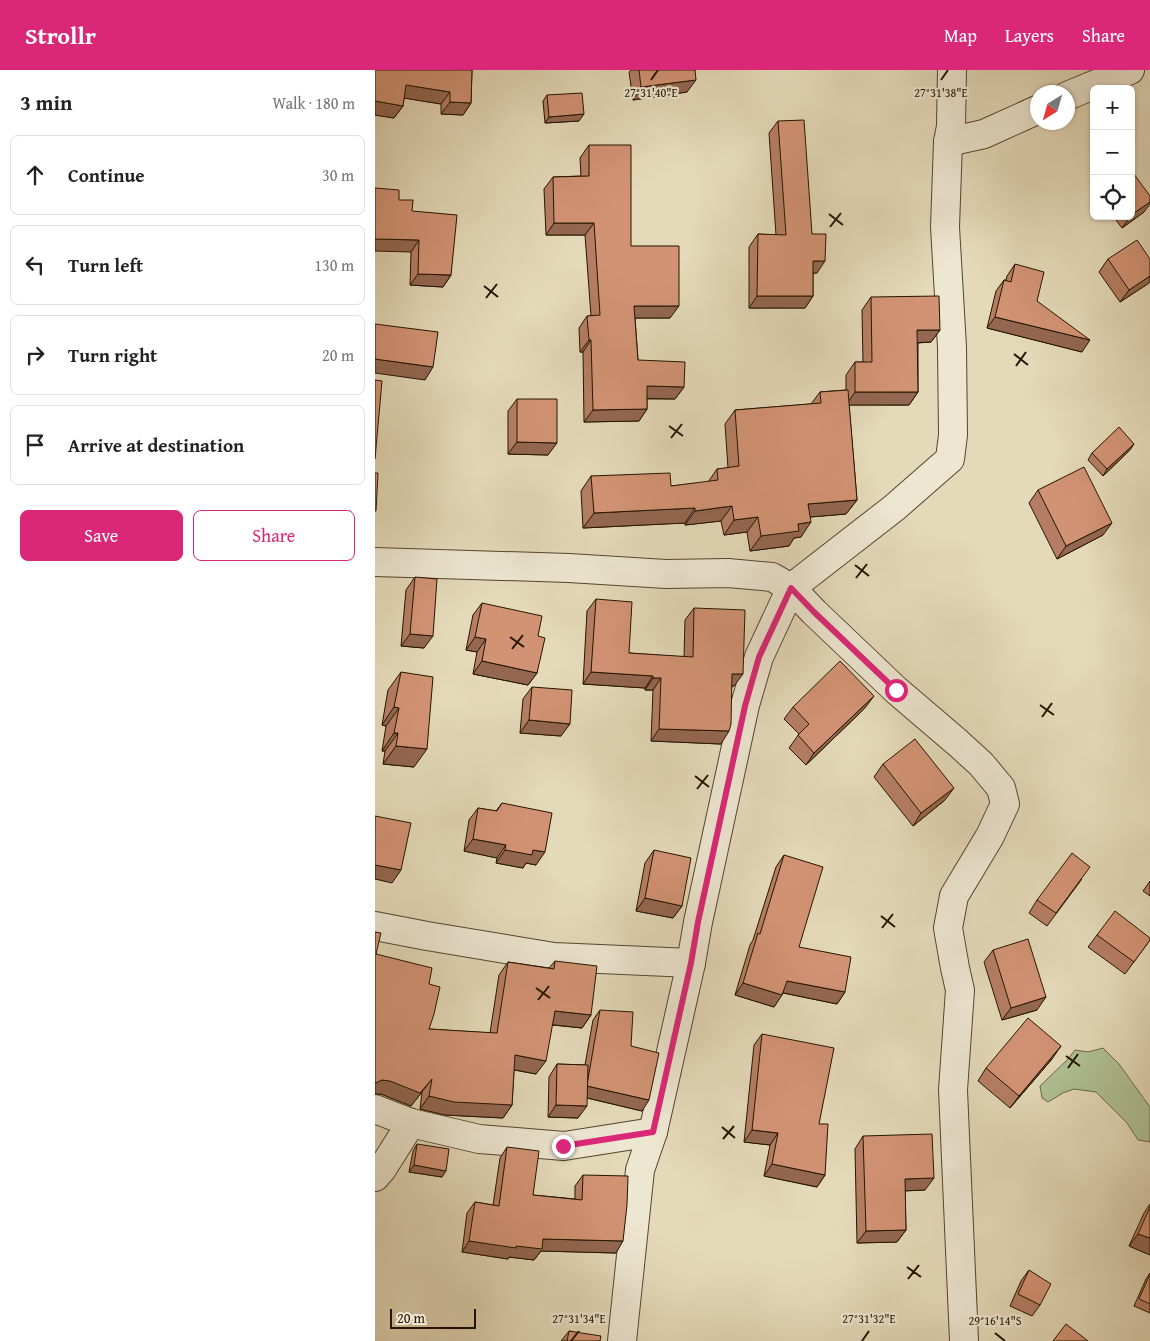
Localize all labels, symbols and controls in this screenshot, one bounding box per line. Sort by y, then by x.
text: Strollr [25,18,96,53]
text: Map [944,22,977,49]
text: Layers [1005,22,1054,49]
text: Share [1082,22,1125,49]
text: 27°31'40"E [624,84,678,101]
text: 27°31'38"E [914,84,968,101]
north arrow [1030,85,1075,130]
map controls [1090,85,1135,220]
button: + [1090,85,1135,130]
text: 3 min [20,87,72,118]
text: Walk · 180 m [272,91,355,115]
button: − [1090,130,1135,175]
icon: ahead [21,161,49,189]
text: Continue [68,161,145,189]
text: 30 m [322,163,354,187]
button: locate [1090,175,1135,220]
icon: left [21,251,49,279]
text: Turn left [68,251,143,279]
text: 130 m [314,253,354,277]
icon: right [21,341,49,369]
text: Turn right [68,341,157,369]
text: 20 m [322,343,354,367]
icon: arrive [21,431,49,459]
text: Arrive at destination [68,431,244,459]
button: Save [20,510,183,561]
button: Share [193,510,355,561]
route start [885,679,908,702]
route end [552,1135,575,1158]
scale bar [390,1306,476,1329]
text: 20 m [397,1308,425,1328]
text: 27°31'34"E [552,1310,606,1327]
text: 27°31'32"E [842,1310,896,1327]
text: 29°16'14"S [968,1312,1022,1329]

